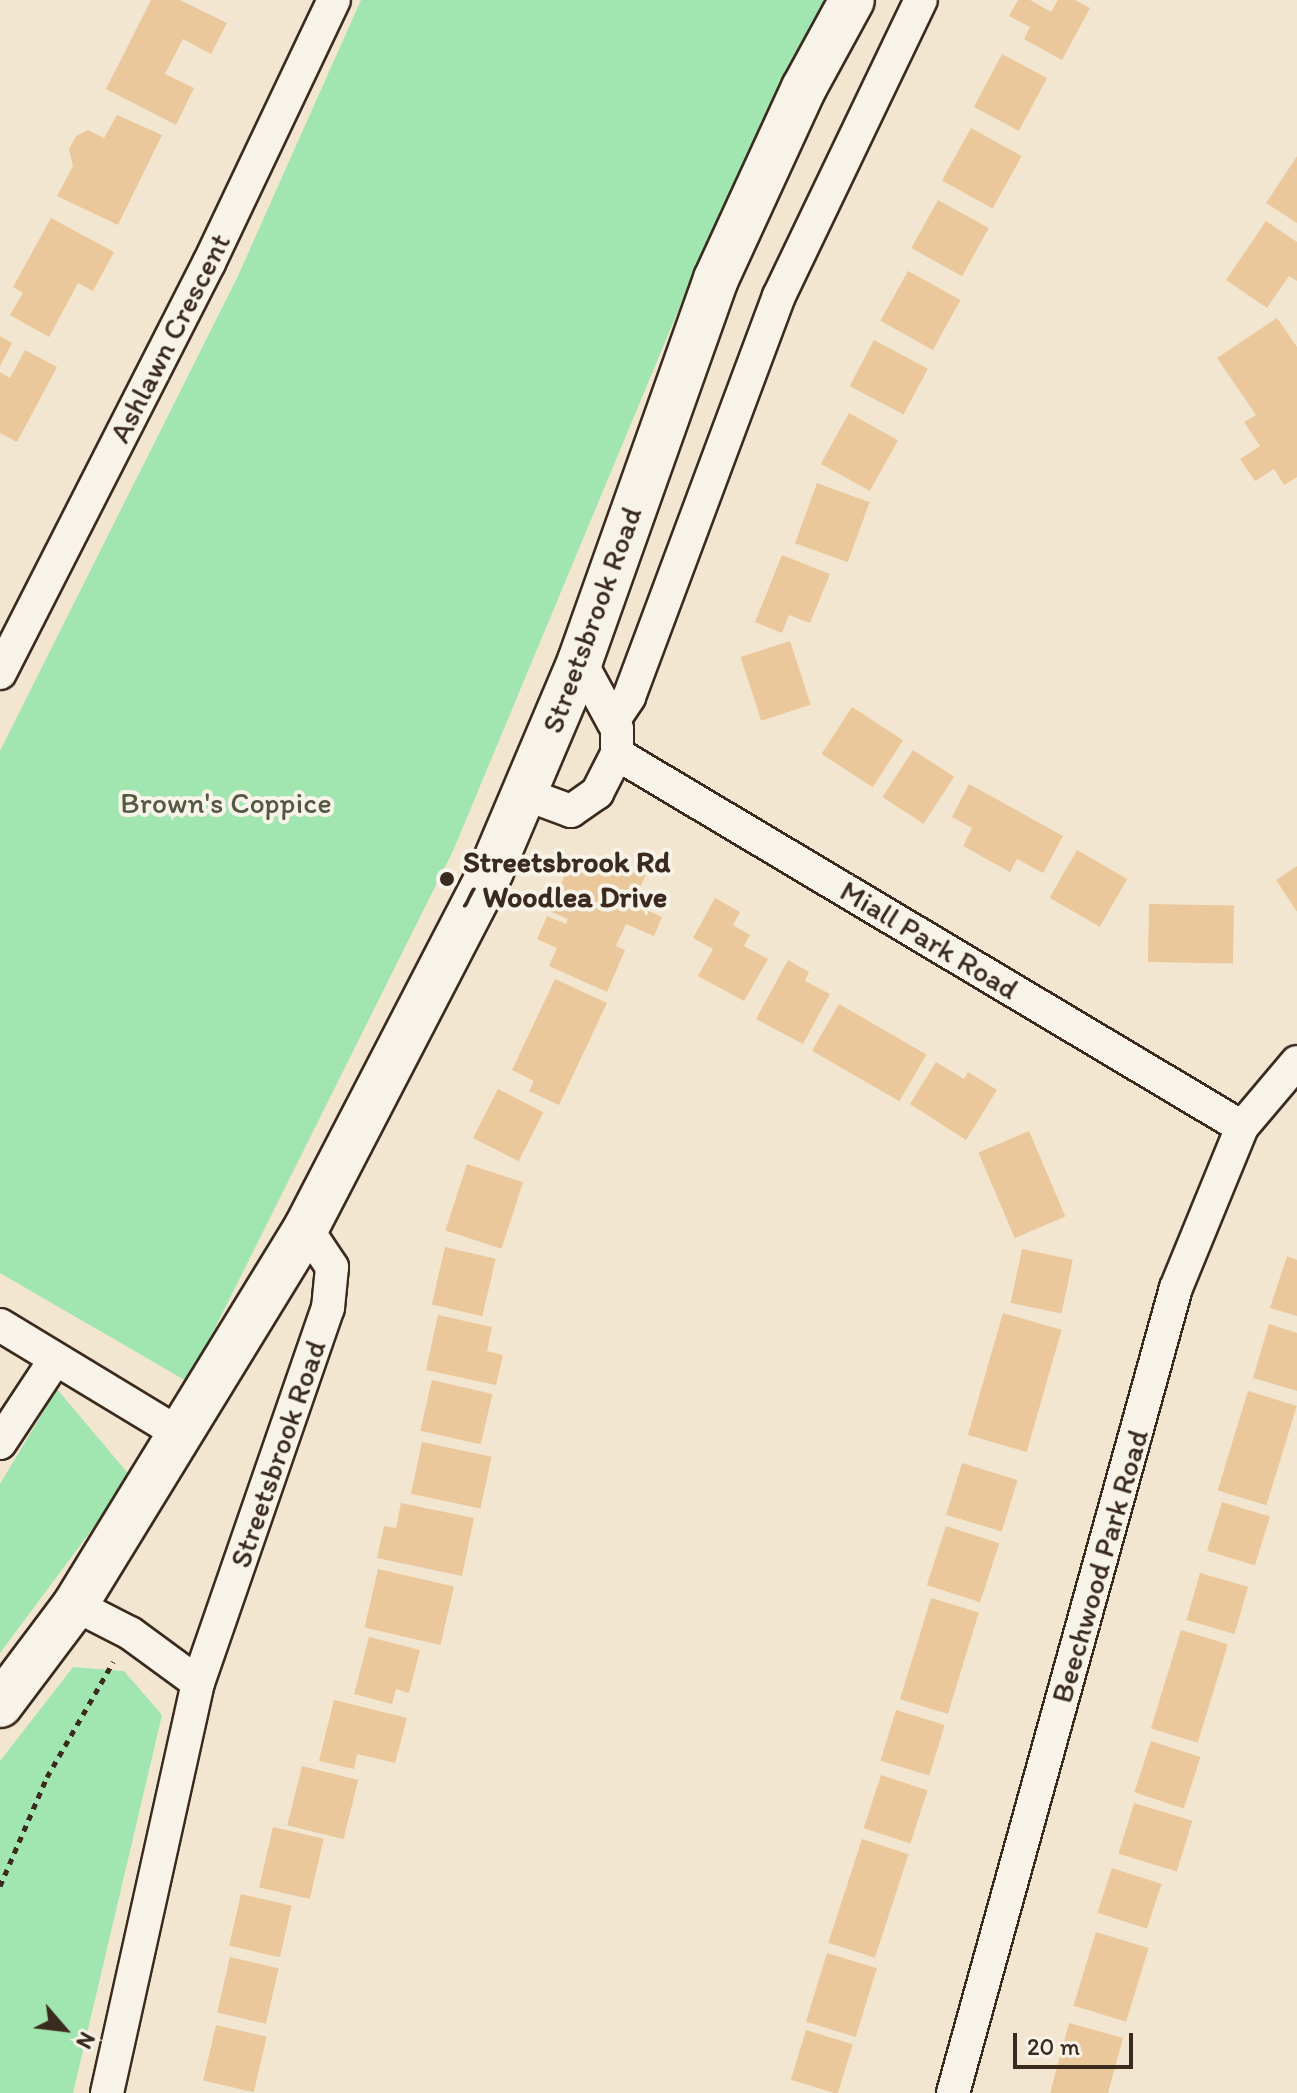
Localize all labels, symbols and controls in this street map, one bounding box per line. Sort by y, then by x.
street label: Ashlawn Crescent [102,227,238,449]
street label: Streetsbrook Road [534,502,650,738]
park label: Brown's Coppice [120,785,332,821]
place label: Streetsbrook Rd / Woodlea Drive [463,844,671,914]
marker: Streetsbrook Rd / Woodlea Drive [438,870,456,888]
street label: Miall Park Road [834,873,1024,1007]
street label: Streetsbrook Road [222,1336,334,1572]
street label: Beechwood Park Road [1044,1425,1156,1707]
north arrow [24,1989,104,2069]
scale bar [1017,2017,1137,2067]
text: N [70,2028,101,2053]
text: 20 m [1027,2032,1080,2061]

